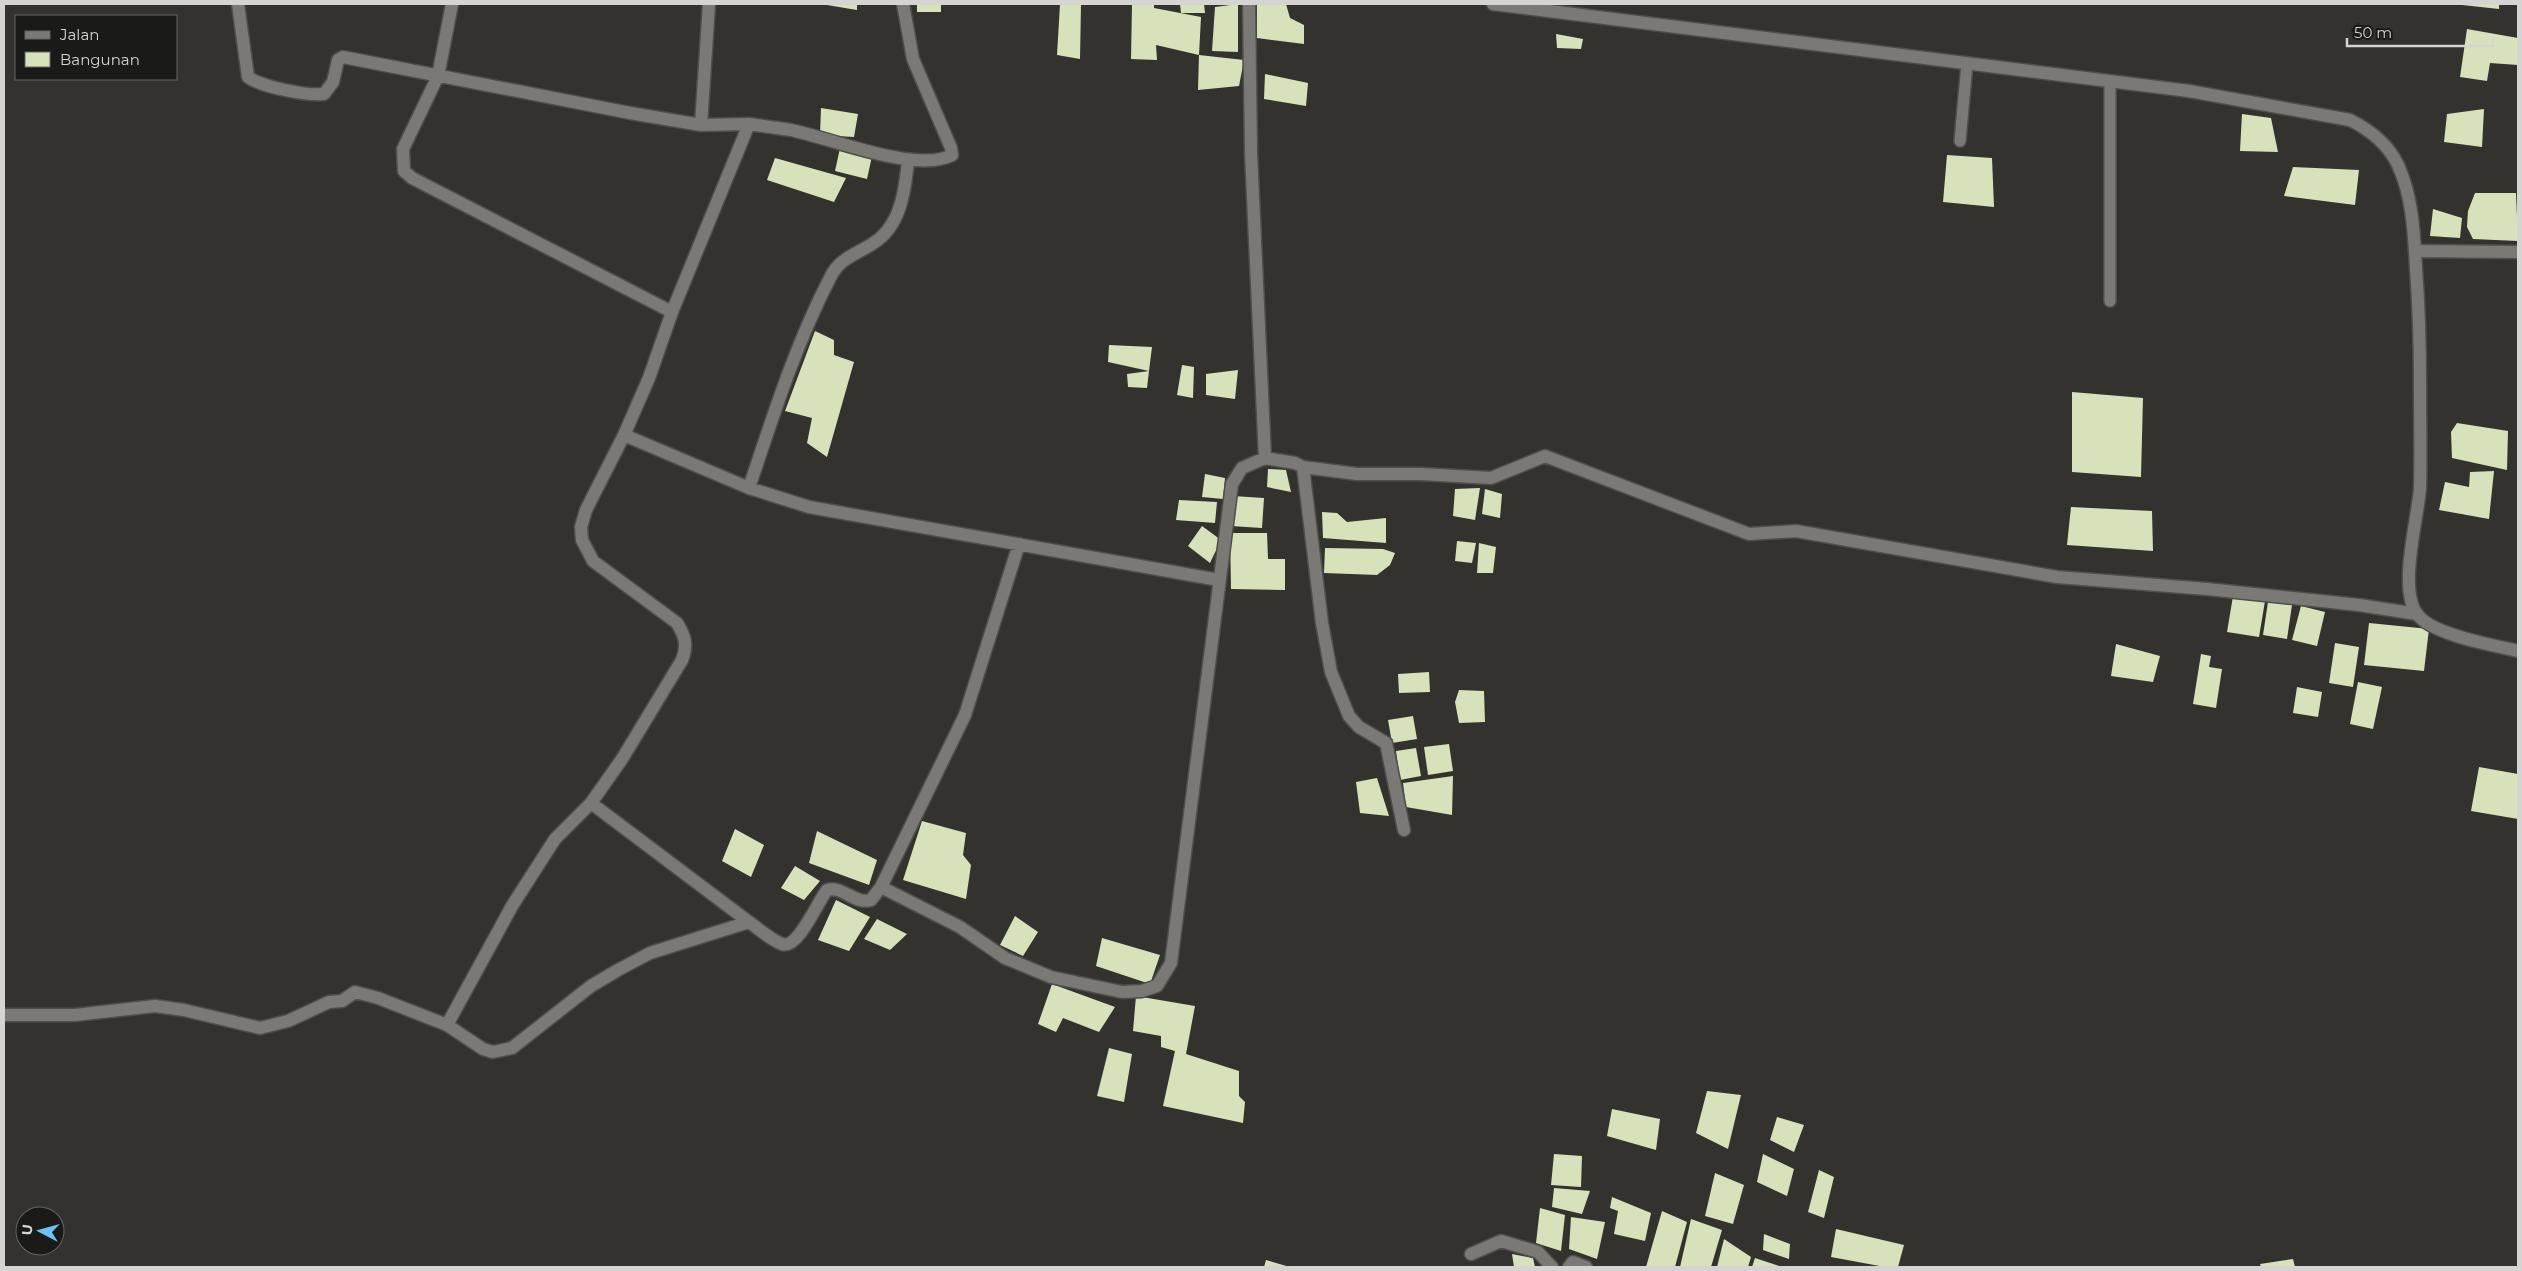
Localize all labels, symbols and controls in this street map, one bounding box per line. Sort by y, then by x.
legend [15,15,178,80]
scale bar [2347,15,2493,47]
text: 50 m [2354,23,2392,42]
text: Jalan [59,25,99,44]
text: Bangunan [60,50,140,69]
north arrow [15,1206,65,1256]
text: U [18,1223,37,1236]

